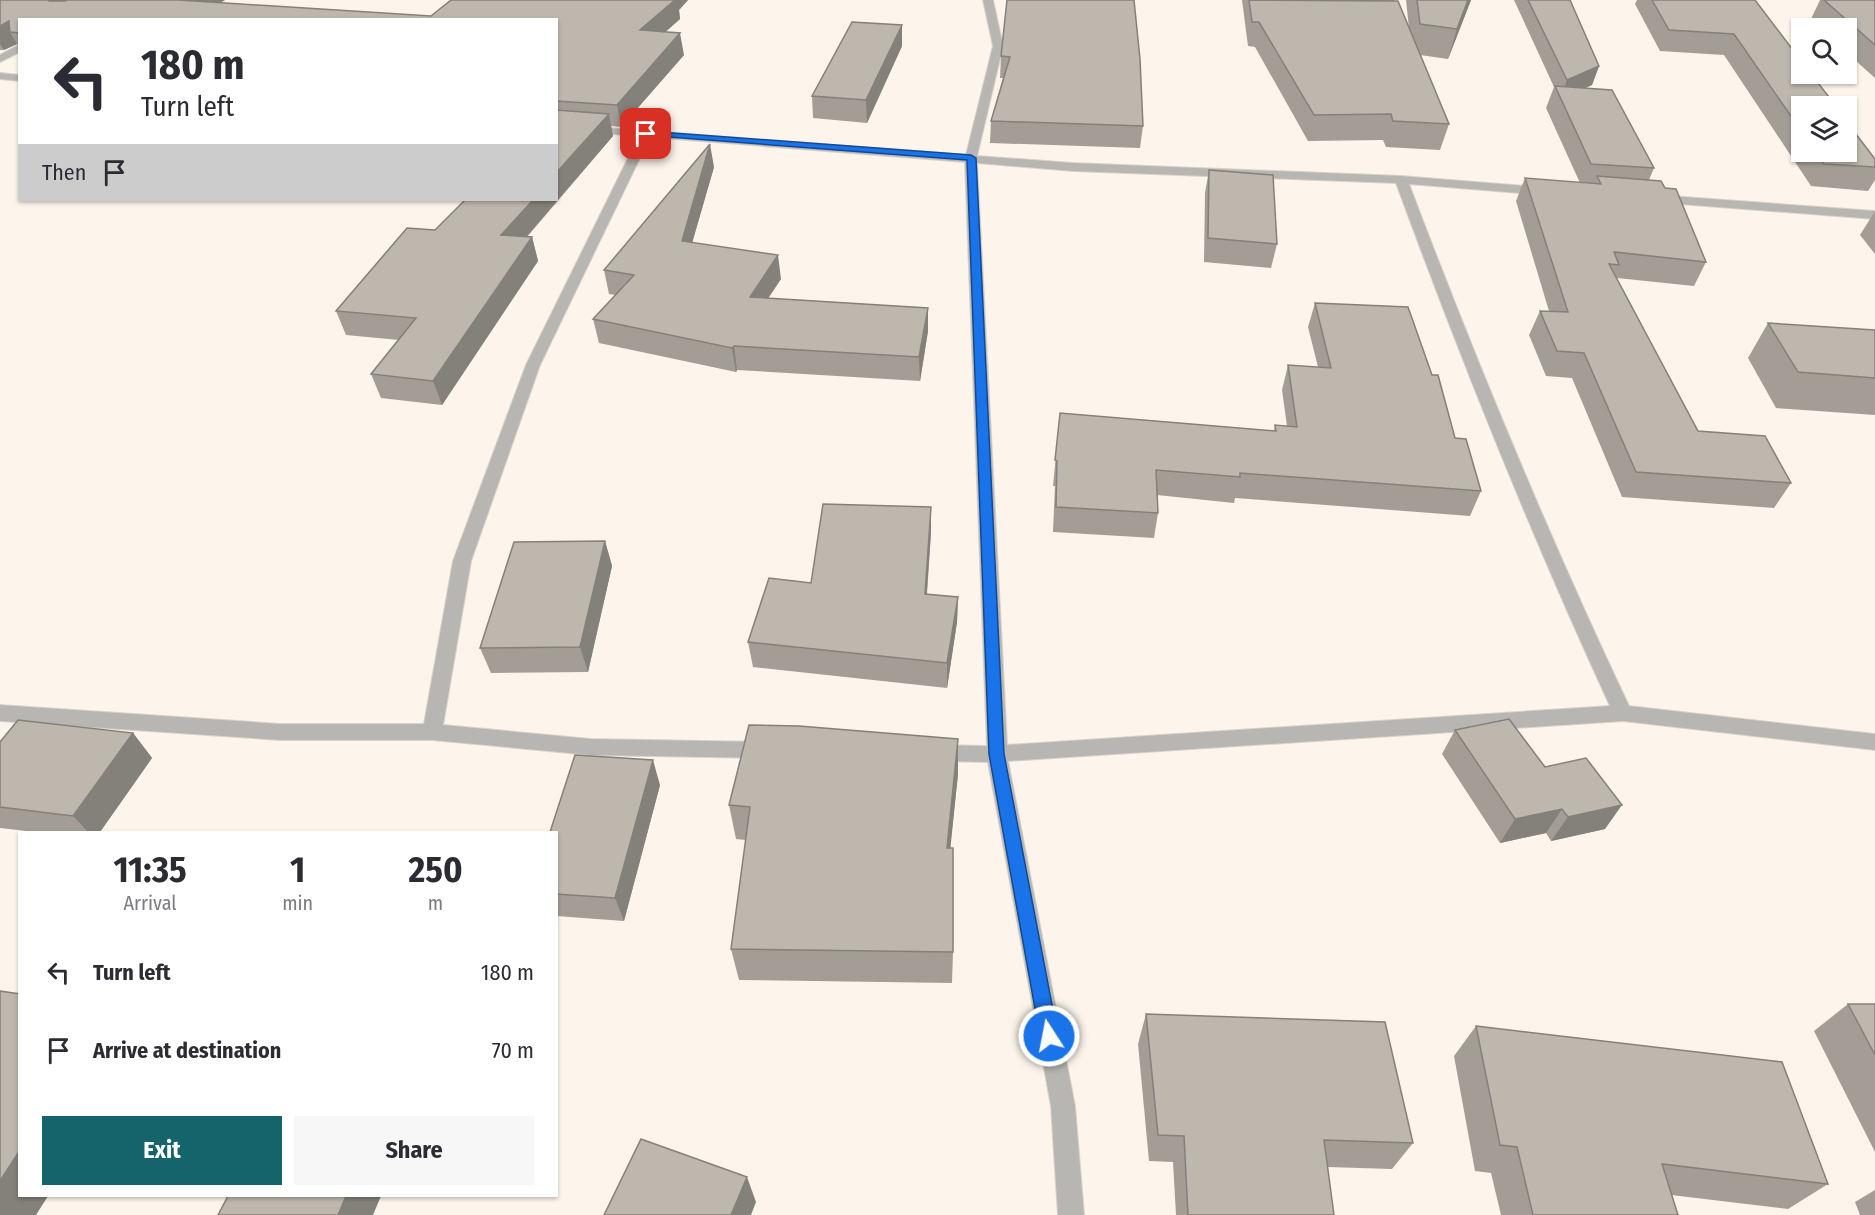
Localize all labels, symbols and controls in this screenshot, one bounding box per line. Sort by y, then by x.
map controls [1791,18,1857,162]
button: search [1791,18,1857,84]
text: 180 m [141,40,245,90]
icon: left [42,42,120,120]
text: Turn left [141,91,234,123]
button: layers [1791,96,1857,162]
pin [620,108,671,159]
icon: arrive [629,117,662,150]
icon: arrive [98,156,131,189]
text: Then [42,159,86,186]
text: 11:35 [113,848,187,892]
text: 1 [290,848,305,892]
text: 250 [409,848,463,892]
text: Arrival [124,891,177,915]
text: min [282,891,313,915]
text: m [428,891,443,915]
icon: left [42,956,75,989]
text: Turn left [93,959,171,986]
text: 180 m [481,959,534,986]
position arrow [1017,1004,1081,1068]
icon: arrive [42,1034,75,1067]
text: Arrive at destination [93,1037,281,1064]
text: 70 m [492,1037,534,1064]
button: Exit [42,1116,282,1185]
button: Share [294,1116,534,1185]

